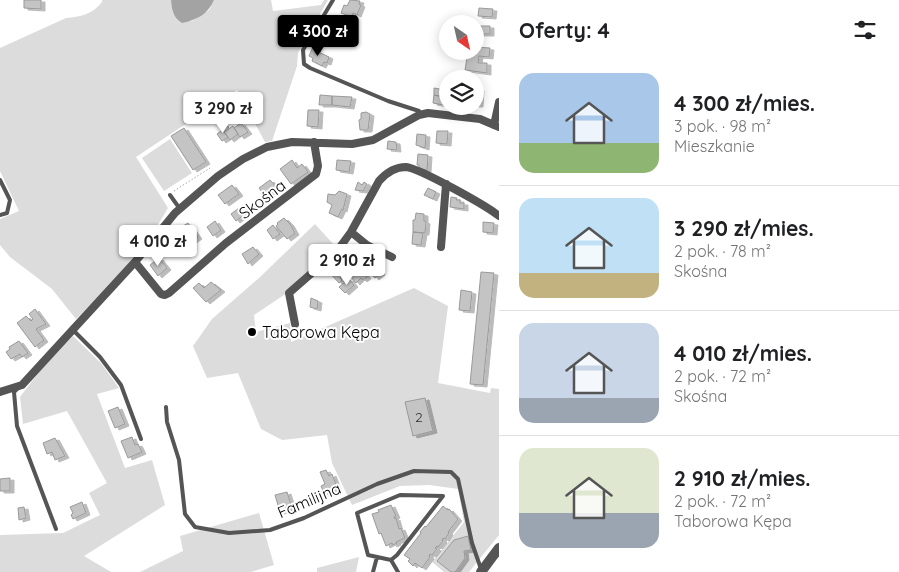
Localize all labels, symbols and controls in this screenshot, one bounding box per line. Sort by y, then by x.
pin: 4 300 zł [266,15,370,57]
north arrow [439,15,484,60]
map controls [439,15,484,115]
icon: filters [851,16,879,44]
text: Oferty: 4 [519,17,610,43]
text: 4 300 zł [289,21,347,41]
button: layers [439,70,484,115]
text: 4 300 zł/mies. [674,90,815,116]
pin: 3 290 zł [171,92,275,134]
icon: home [559,93,619,153]
text: 3 290 zł [194,98,252,118]
text: 3 pok. · 98 m² [674,116,771,136]
text: Mieszkanie [674,136,755,156]
street label: Skośna [235,175,289,223]
text: 3 290 zł/mies. [674,215,814,241]
icon: home [559,218,619,278]
pin: 4 010 zł [106,224,210,267]
text: 4 010 zł [130,231,186,251]
text: 2 pok. · 78 m² [674,241,771,261]
pin: 2 910 zł [295,244,399,286]
text: 2 910 zł [319,250,375,270]
text: Skośna [674,261,727,281]
place label: Taborowa Kępa [262,322,380,342]
marker: Taborowa Kępa [246,326,258,338]
text: 4 010 zł/mies. [674,340,812,366]
icon: home [559,343,619,403]
text: 2 pok. · 72 m² [674,366,771,386]
text: Skośna [674,386,727,406]
house number: 2 [415,408,423,426]
text: 2 910 zł/mies. [674,465,811,491]
icon: home [559,468,619,528]
street label: Familijna [274,478,344,522]
text: 2 pok. · 72 m² [674,491,771,511]
text: Taborowa Kępa [674,511,792,531]

